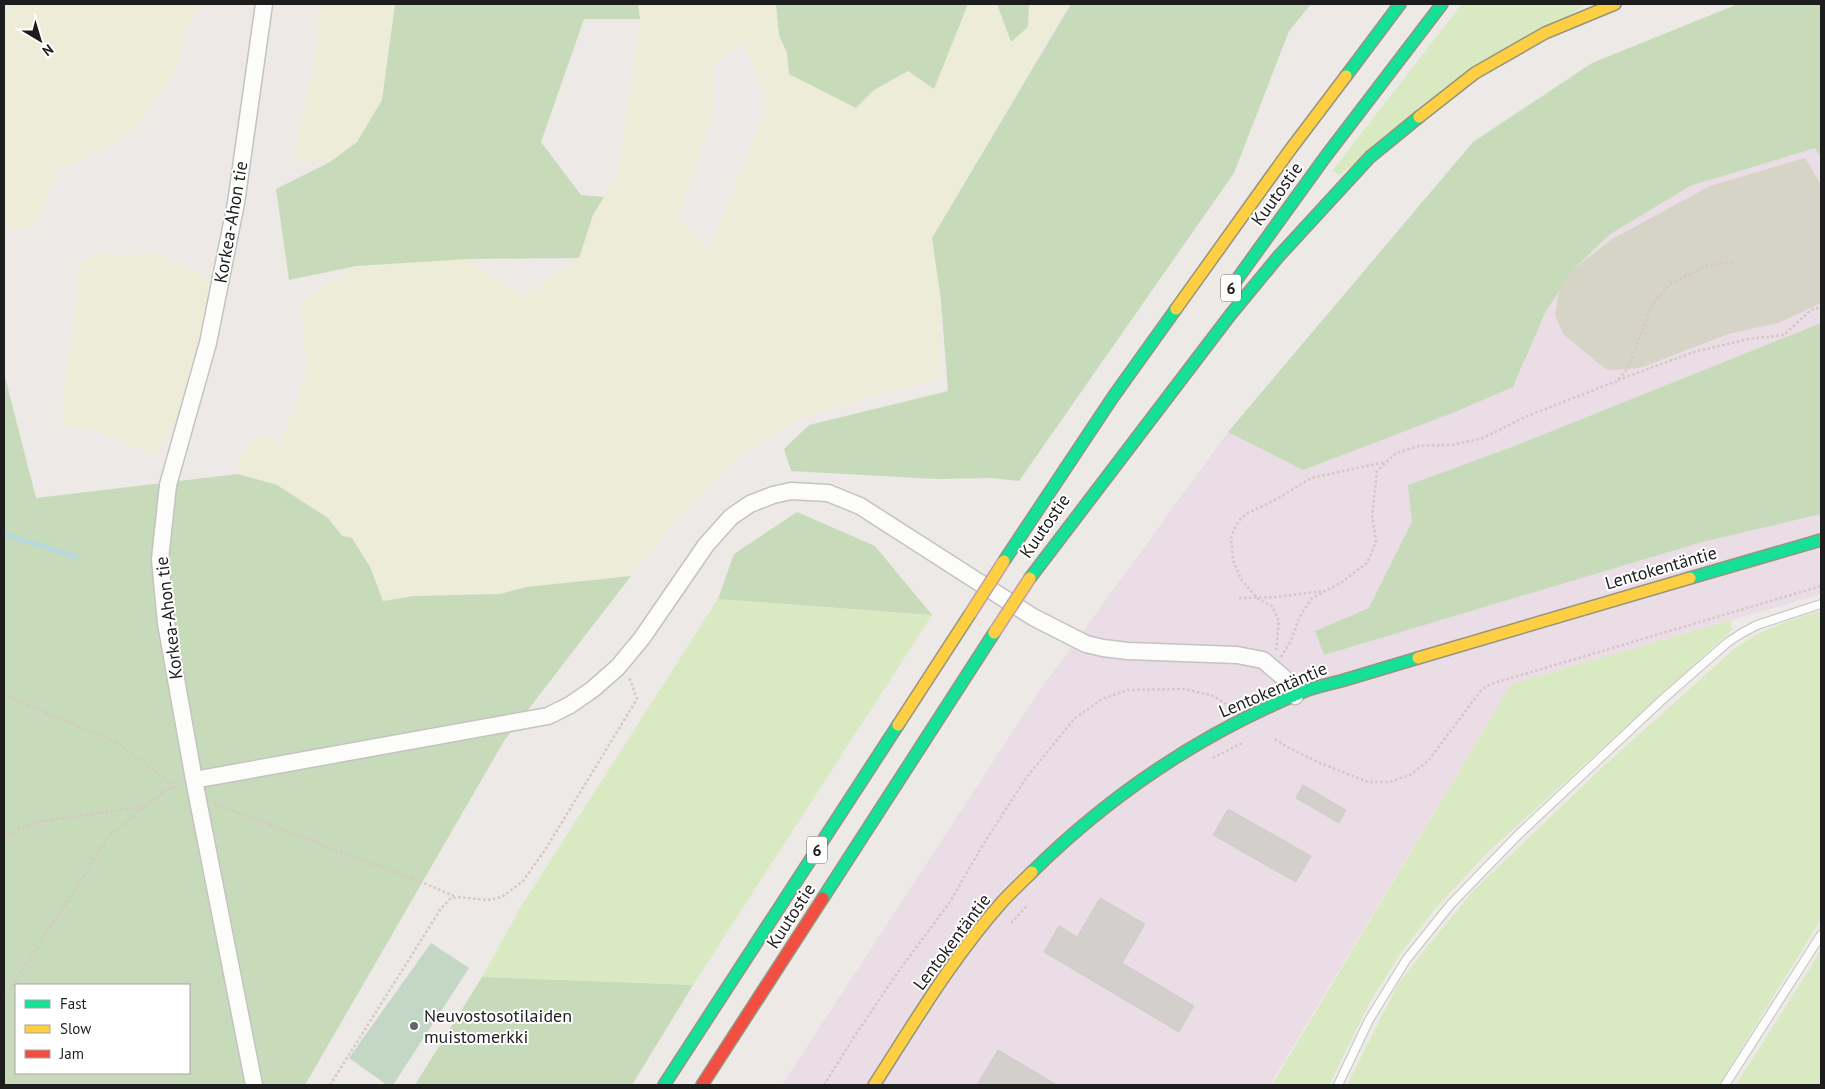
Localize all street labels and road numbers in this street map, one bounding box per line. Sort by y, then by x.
street label: Kuutostie [1246,157,1307,230]
street label: Korkea-Ahon tie [208,159,253,285]
road number: 6 [1221,274,1241,302]
street label: Kuutostie [1014,489,1075,562]
street label: Lentokentäntie [1602,541,1719,594]
street label: Korkea-Ahon tie [150,555,187,681]
street label: Lentokentäntie [1215,656,1330,723]
road number: 6 [807,836,827,864]
street label: Kuutostie [761,879,820,953]
street label: Lentokentäntie [908,889,995,995]

